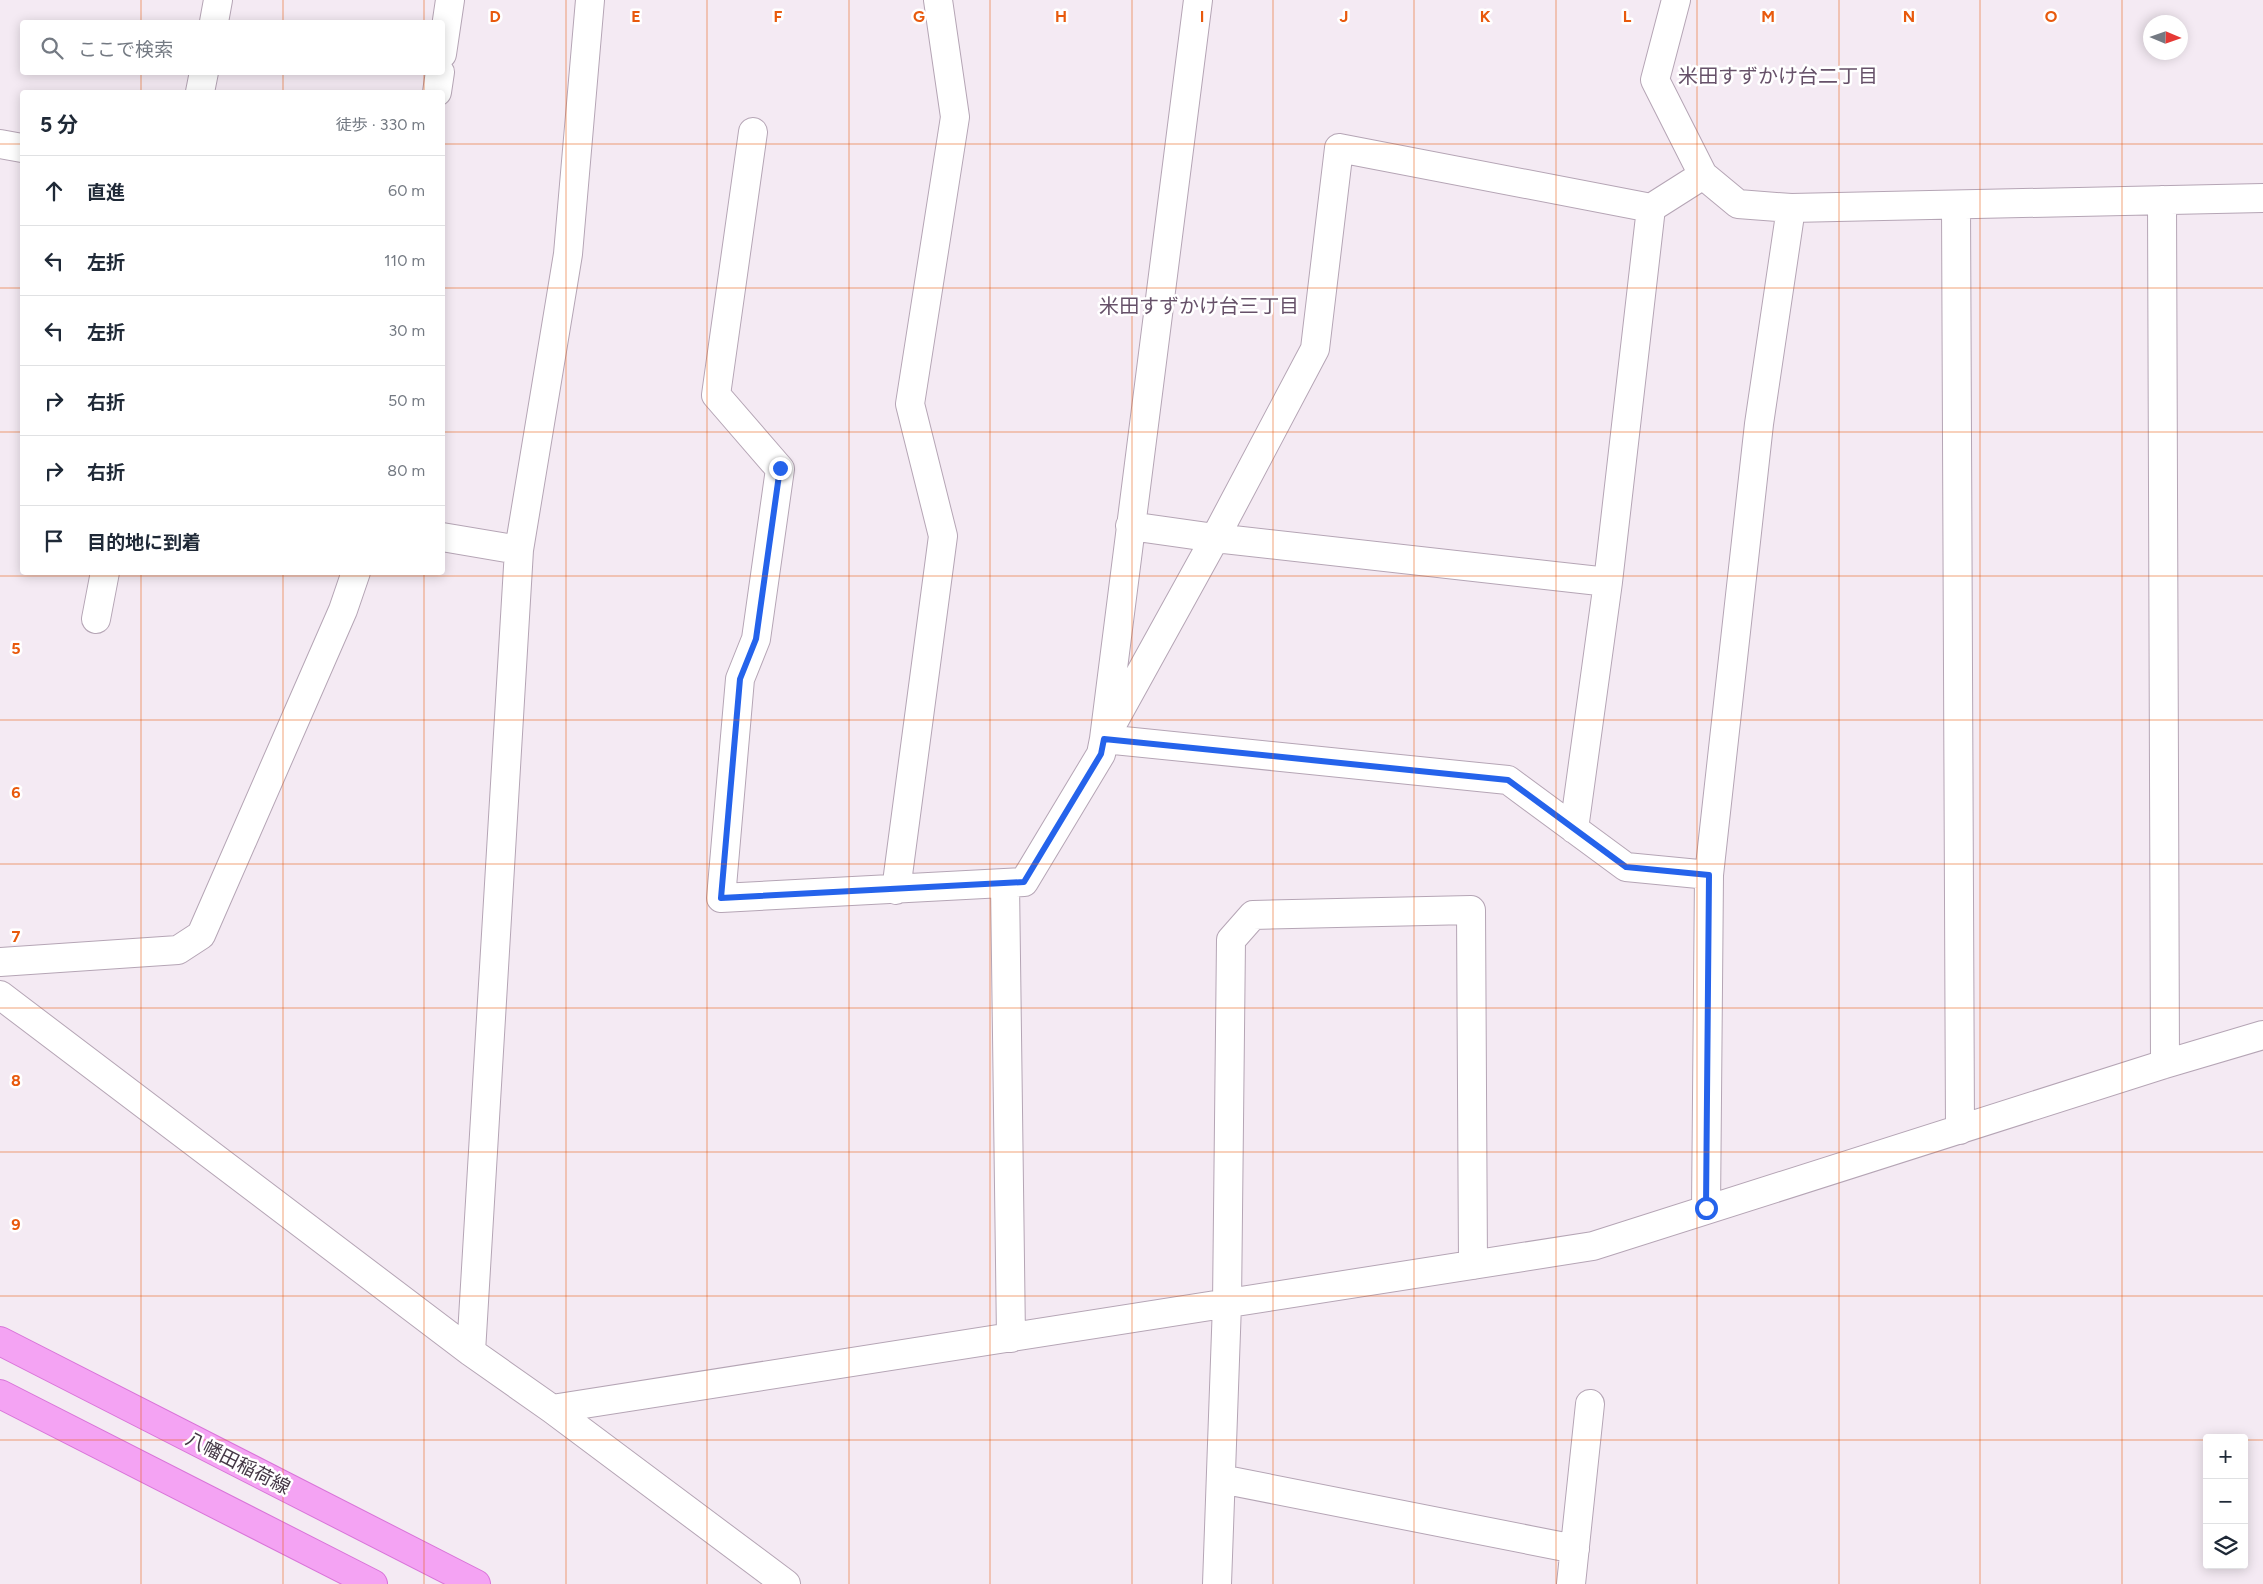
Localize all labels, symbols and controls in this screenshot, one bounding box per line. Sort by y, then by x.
text: D [489,7,501,26]
text: E [631,7,641,26]
text: F [774,7,783,26]
text: G [913,7,925,26]
text: H [1055,7,1067,26]
text: I [1200,7,1204,26]
text: J [1340,7,1348,26]
text: K [1480,7,1491,26]
text: L [1623,7,1632,26]
text: M [1761,7,1775,26]
text: N [1903,7,1915,26]
text: O [2045,7,2058,26]
north arrow [2143,15,2188,60]
search box [20,20,445,75]
icon: search [38,34,66,62]
text: ここで検索 [78,38,173,61]
district label: 米田すずかけ台二丁目 [1678,64,1878,88]
text: 5 分 [40,112,78,137]
text: 徒歩 · 330 m [336,115,425,134]
icon: ahead [40,177,68,205]
text: 直進 [87,181,125,204]
text: 60 m [388,181,425,200]
icon: left [40,247,68,275]
text: 左折 [87,251,125,274]
text: 110 m [384,251,425,270]
district label: 米田すずかけ台三丁目 [1099,294,1299,318]
icon: left [40,317,68,345]
text: 左折 [87,321,125,344]
text: 30 m [388,321,425,340]
icon: right [40,387,68,415]
text: 右折 [87,391,125,414]
text: 50 m [388,391,425,410]
icon: right [40,457,68,485]
route end [769,457,792,480]
text: 右折 [87,461,125,484]
text: 80 m [387,461,425,480]
icon: arrive [40,527,68,555]
text: 目的地に到着 [87,531,201,554]
text: 5 [11,639,21,658]
text: 6 [11,783,21,802]
text: 7 [12,927,21,946]
text: 8 [11,1071,21,1090]
route start [1695,1197,1718,1220]
text: 9 [11,1215,21,1234]
street label: 八幡田稲荷線 [182,1427,294,1499]
map controls [2203,1434,2248,1569]
button: + [2203,1434,2248,1479]
button: − [2203,1479,2248,1524]
button: layers [2203,1524,2248,1569]

